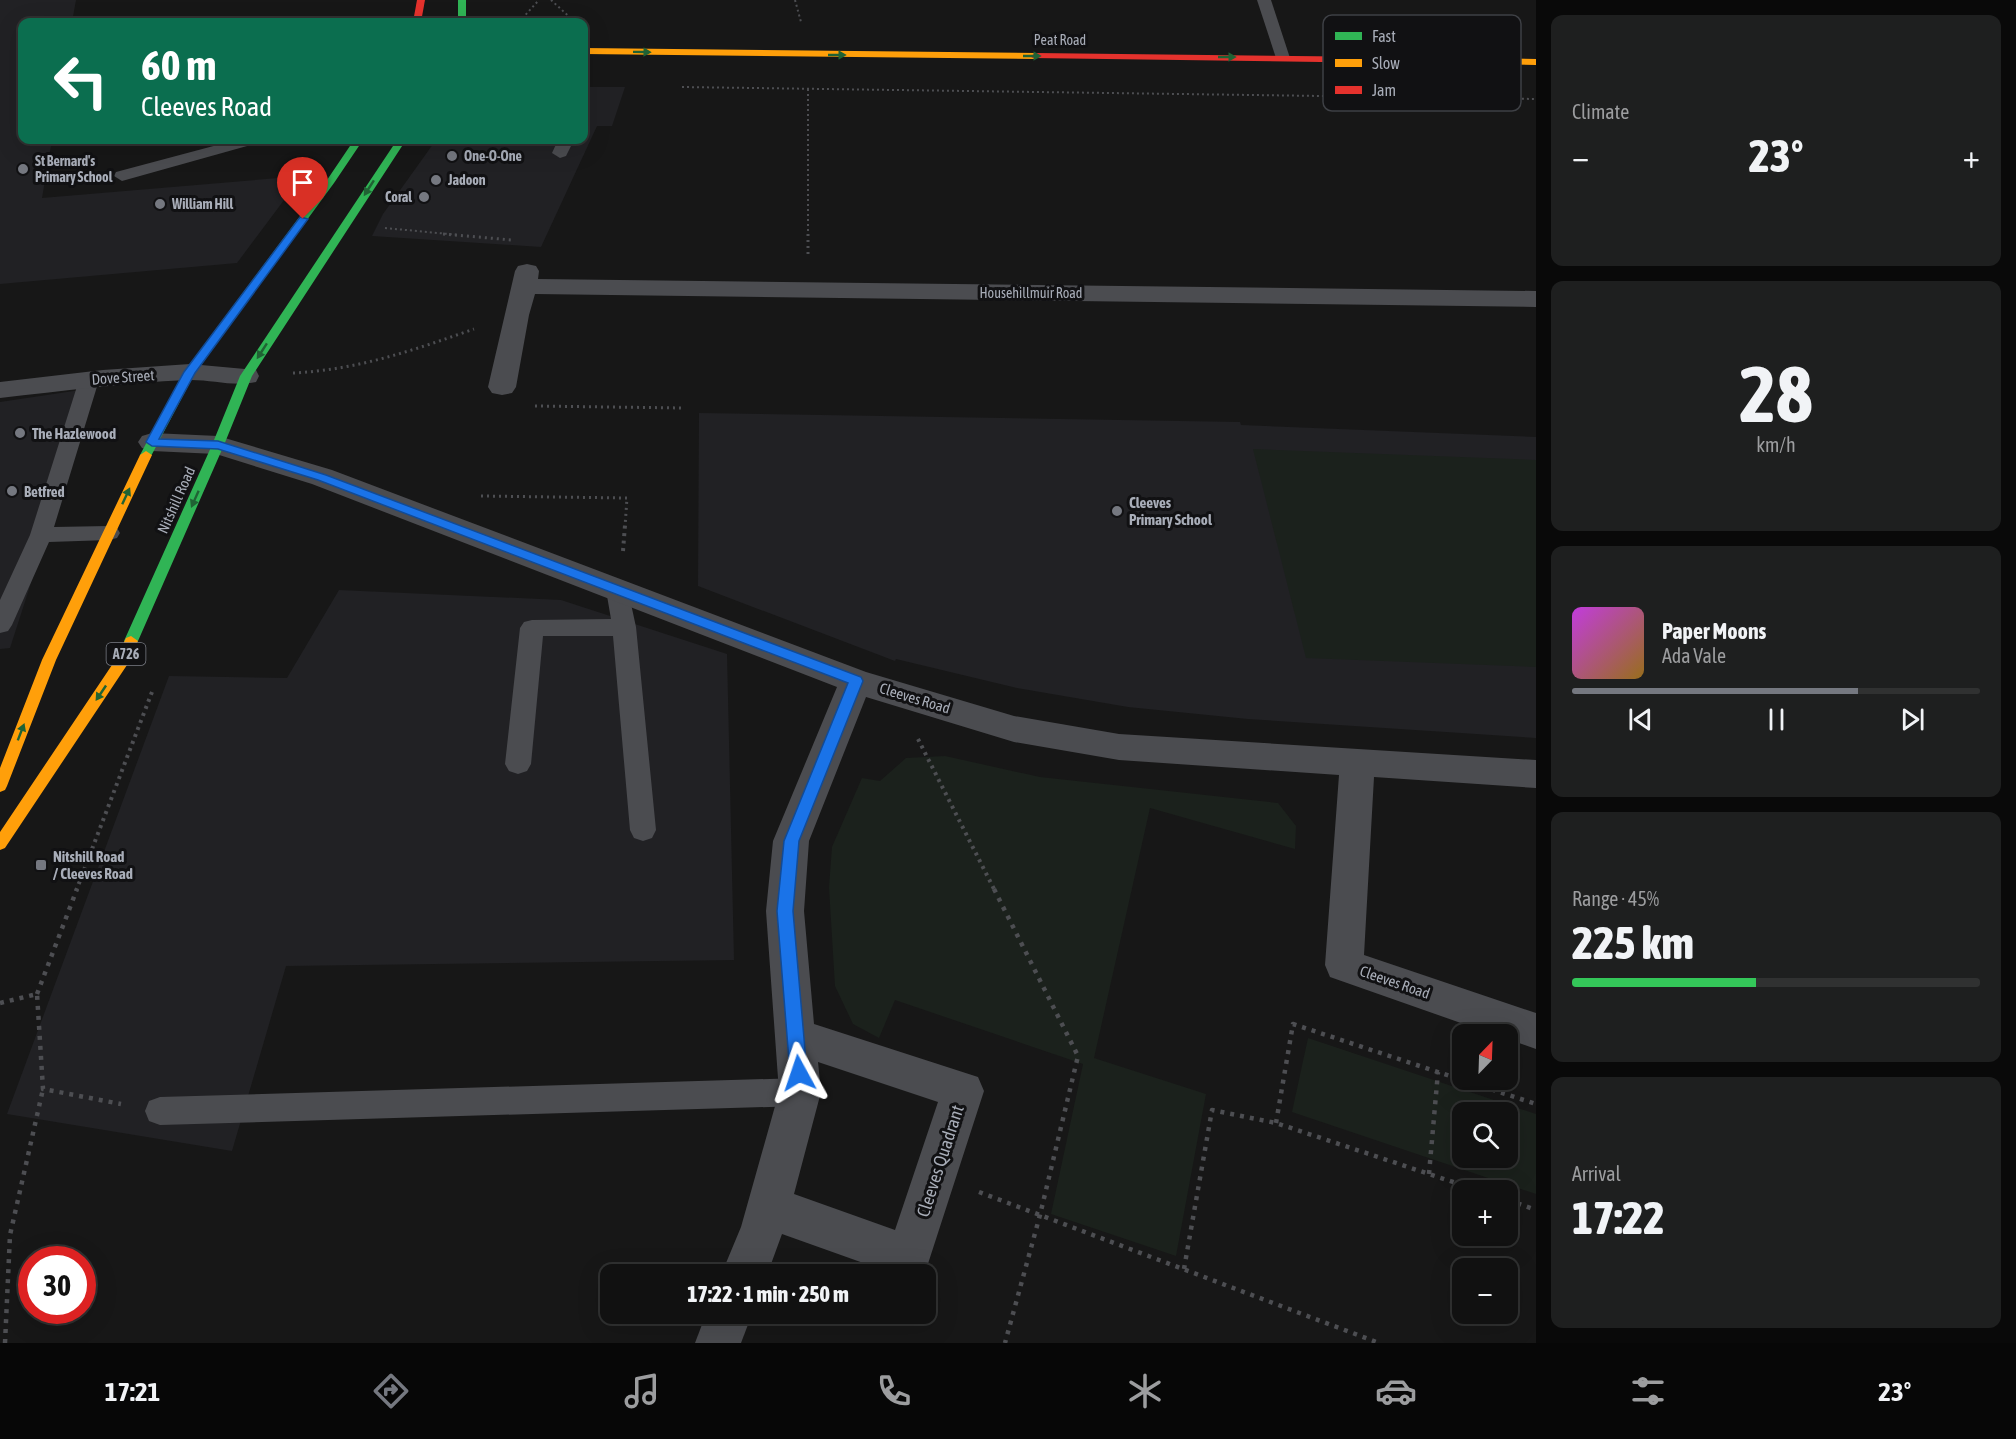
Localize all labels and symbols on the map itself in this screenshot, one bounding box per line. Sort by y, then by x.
legend [1323,15,1521,111]
text: Fast [1372,27,1396,45]
street label: Peat Road [1034,32,1086,48]
one-way arrow [632,47,651,57]
one-way arrow [827,50,846,60]
one-way arrow [1022,51,1041,61]
one-way arrow [1217,52,1236,62]
text: Slow [1372,54,1400,72]
text: Jam [1372,81,1396,99]
place label: One-O-One [464,148,522,164]
marker: One-O-One [445,149,459,163]
place label: St Bernard's Primary School [35,153,113,185]
pin [277,157,328,219]
marker: St Bernard's Primary School [16,162,30,176]
place label: Jadoon [447,172,486,188]
marker: Jadoon [429,173,443,187]
one-way arrow [363,180,375,196]
place label: Coral [385,189,412,205]
marker: Coral [417,190,431,204]
place label: William Hill [171,196,234,212]
marker: William Hill [153,197,167,211]
street label: Househillmuir Road [979,285,1083,301]
one-way arrow [256,343,268,359]
street label: Dove Street [91,366,155,388]
place label: The Hazlewood [32,425,116,442]
marker: The Hazlewood [13,426,27,440]
street label: Nitshill Road [154,464,198,536]
place label: Betfred [24,483,65,500]
marker: Betfred [5,484,19,498]
one-way arrow [121,488,130,505]
one-way arrow [190,490,199,507]
place label: Cleeves Primary School [1129,494,1213,528]
marker: Cleeves Primary School [1110,504,1124,518]
road number: A726 [106,643,146,665]
street label: Cleeves Road [878,679,952,717]
one-way arrow [96,685,107,701]
one-way arrow [17,723,26,741]
place label: Nitshill Road / Cleeves Road [53,848,133,882]
marker: Nitshill Road / Cleeves Road [34,858,48,872]
street label: Cleeves Road [1358,962,1432,1002]
north arrow [1452,1024,1518,1090]
position arrow [767,1041,831,1105]
street label: Cleeves Quadrant [912,1102,968,1220]
speed limit sign: 30 [18,1246,96,1324]

